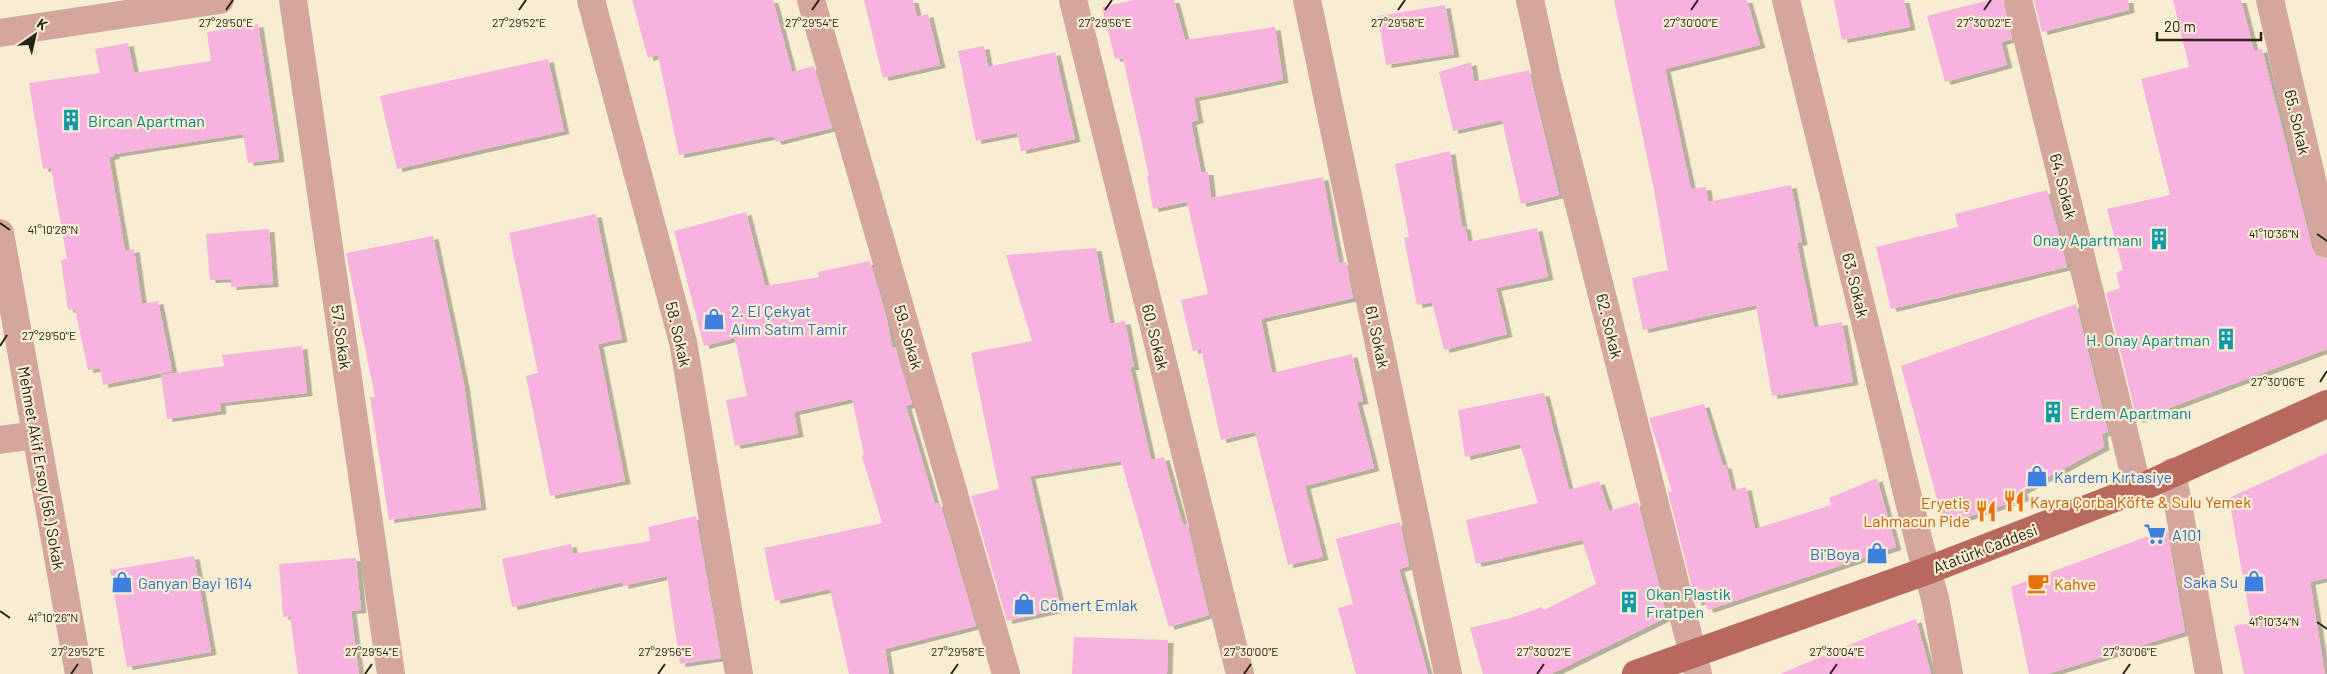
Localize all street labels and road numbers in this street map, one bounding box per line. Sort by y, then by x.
street label: 65. Sokak [2281,88,2315,156]
street label: 64. Sokak [2047,151,2081,221]
street label: 63. Sokak [1839,251,1873,319]
street label: 62. Sokak [1593,291,1627,361]
street label: 58. Sokak [662,300,696,368]
street label: 59. Sokak [891,302,927,372]
street label: 60. Sokak [1139,302,1173,372]
street label: 57. Sokak [328,304,356,370]
street label: 61. Sokak [1362,304,1394,370]
street label: Mehmet Akif Ersoy (56.) Sokak [15,365,69,571]
street label: Atatürk Caddesi [1930,519,2040,577]

